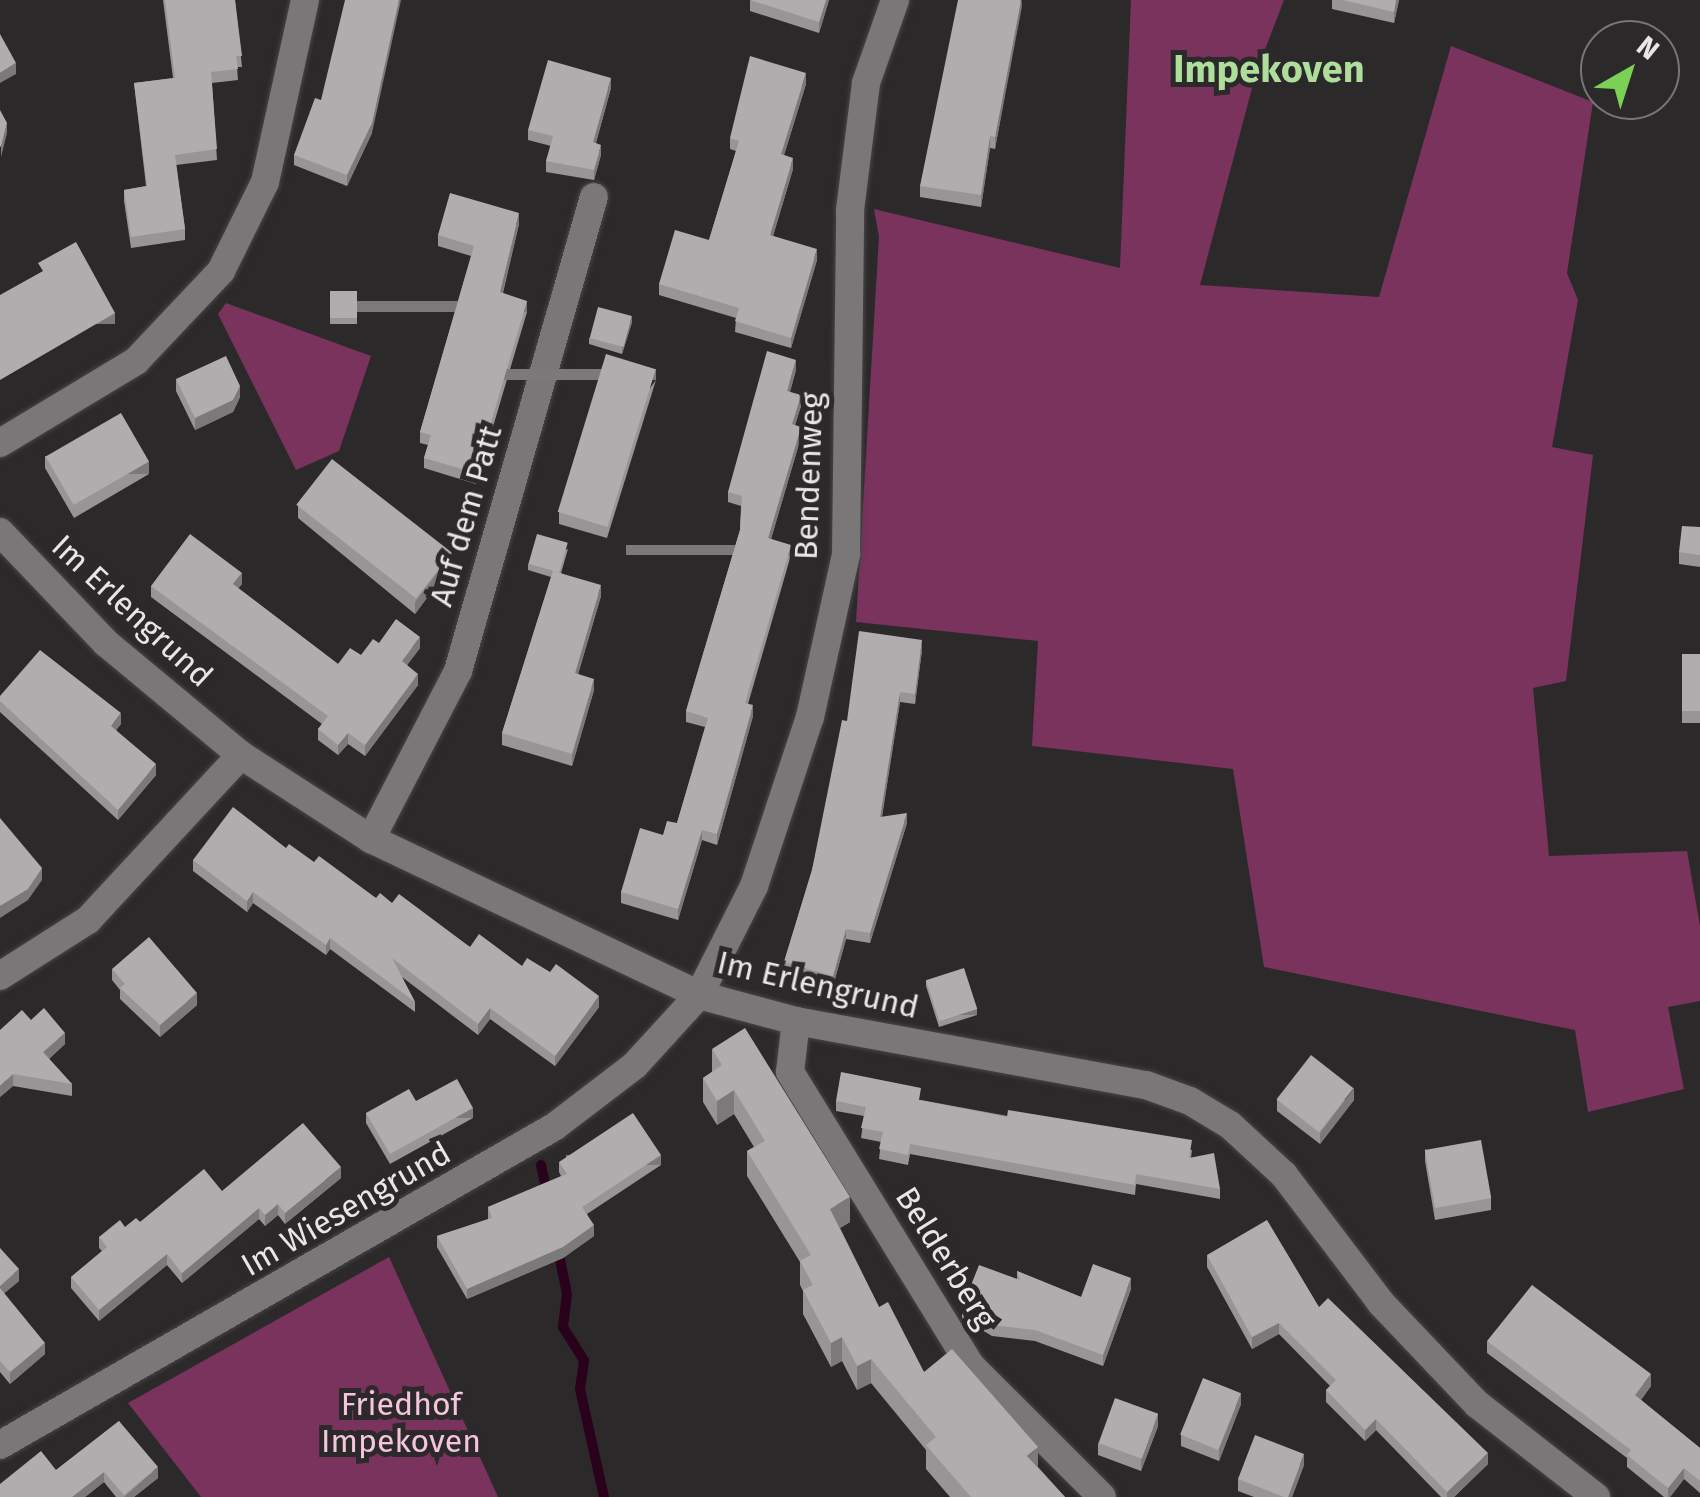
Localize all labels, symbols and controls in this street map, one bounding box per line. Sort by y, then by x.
north arrow [1580,20,1680,120]
text: N [1630,29,1666,67]
district label: Impekoven [1173,47,1365,93]
street label: Bendenweg [787,391,831,561]
street label: Auf dem Patt [422,421,510,611]
street label: Im Erlengrund [44,527,220,695]
street label: Im Erlengrund [714,943,922,1027]
street label: Im Wiesengrund [235,1134,457,1284]
street label: Belderberg [887,1180,1005,1336]
park label: Friedhof Impekoven [321,1386,481,1461]

